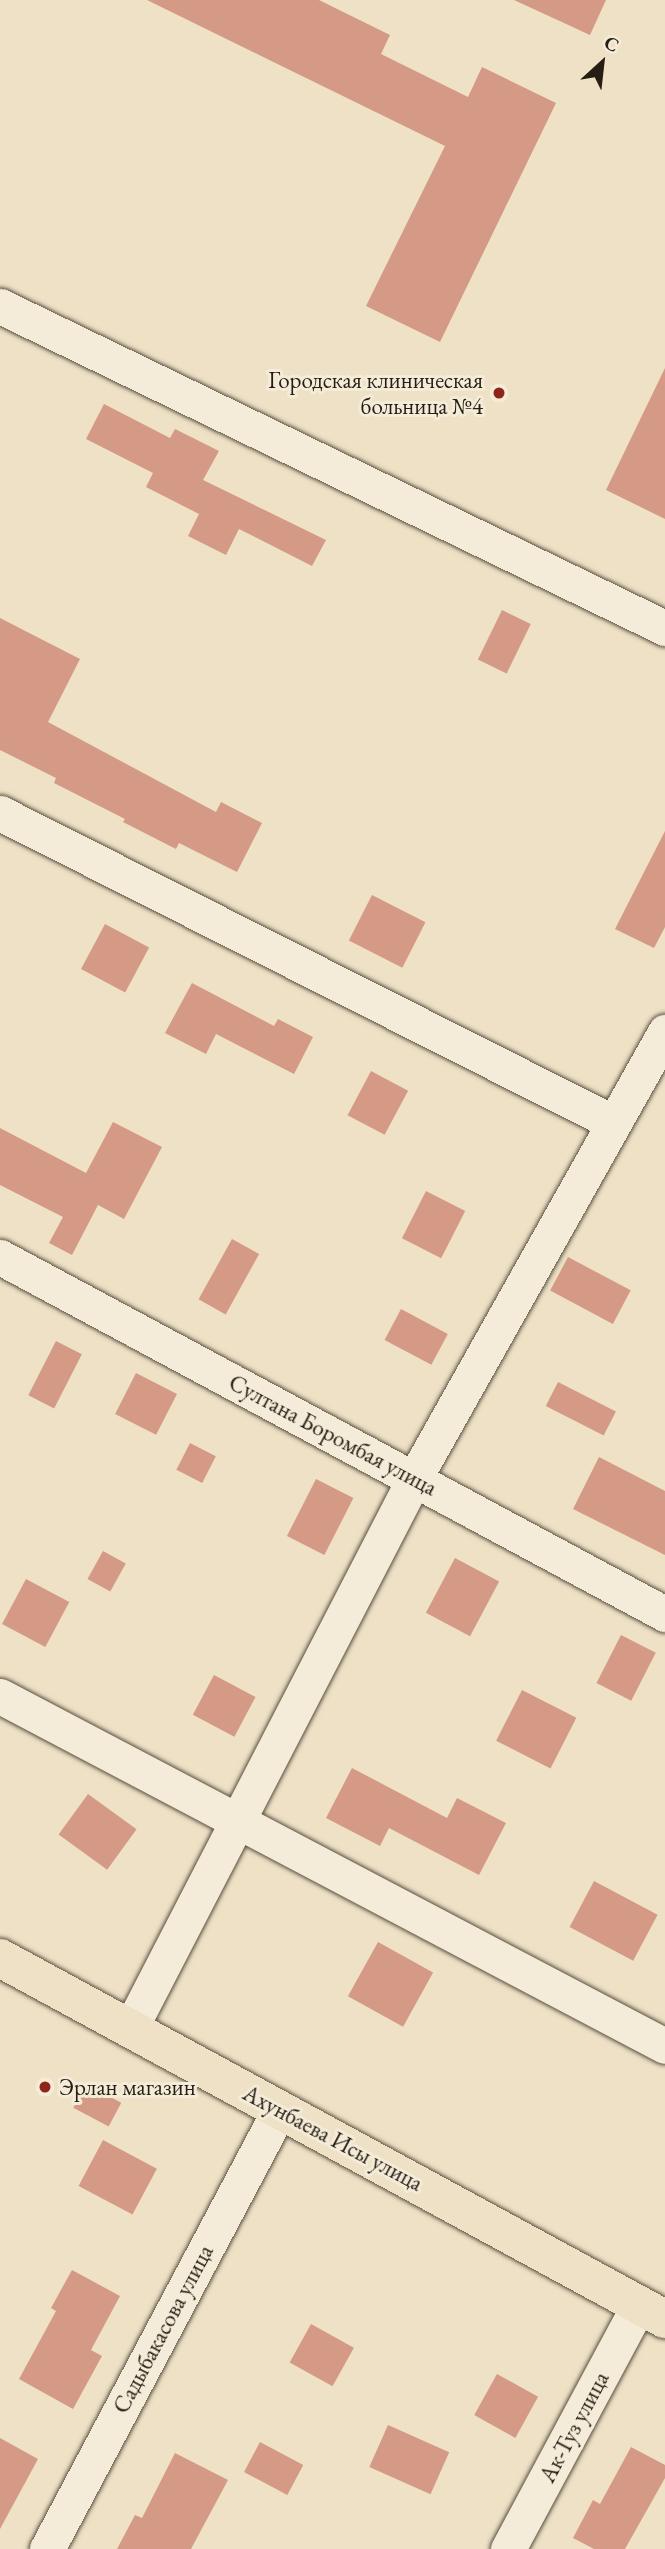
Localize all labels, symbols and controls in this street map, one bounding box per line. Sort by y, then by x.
north arrow [567,28,637,98]
text: С [600,30,623,58]
place label: Городская клиническая больница №4 [268,366,483,420]
marker: Городская клиническая больница №4 [489,383,509,403]
street label: Султана Боромбая улица [224,1368,442,1502]
place label: Эрлан магазин [59,2073,196,2101]
marker: Эрлан магазин [37,2079,53,2095]
street label: Ахунбаева Исы улица [238,2079,428,2197]
street label: Садыбакасова улица [107,2240,219,2418]
street label: Ак-Туз улица [533,2367,615,2487]

